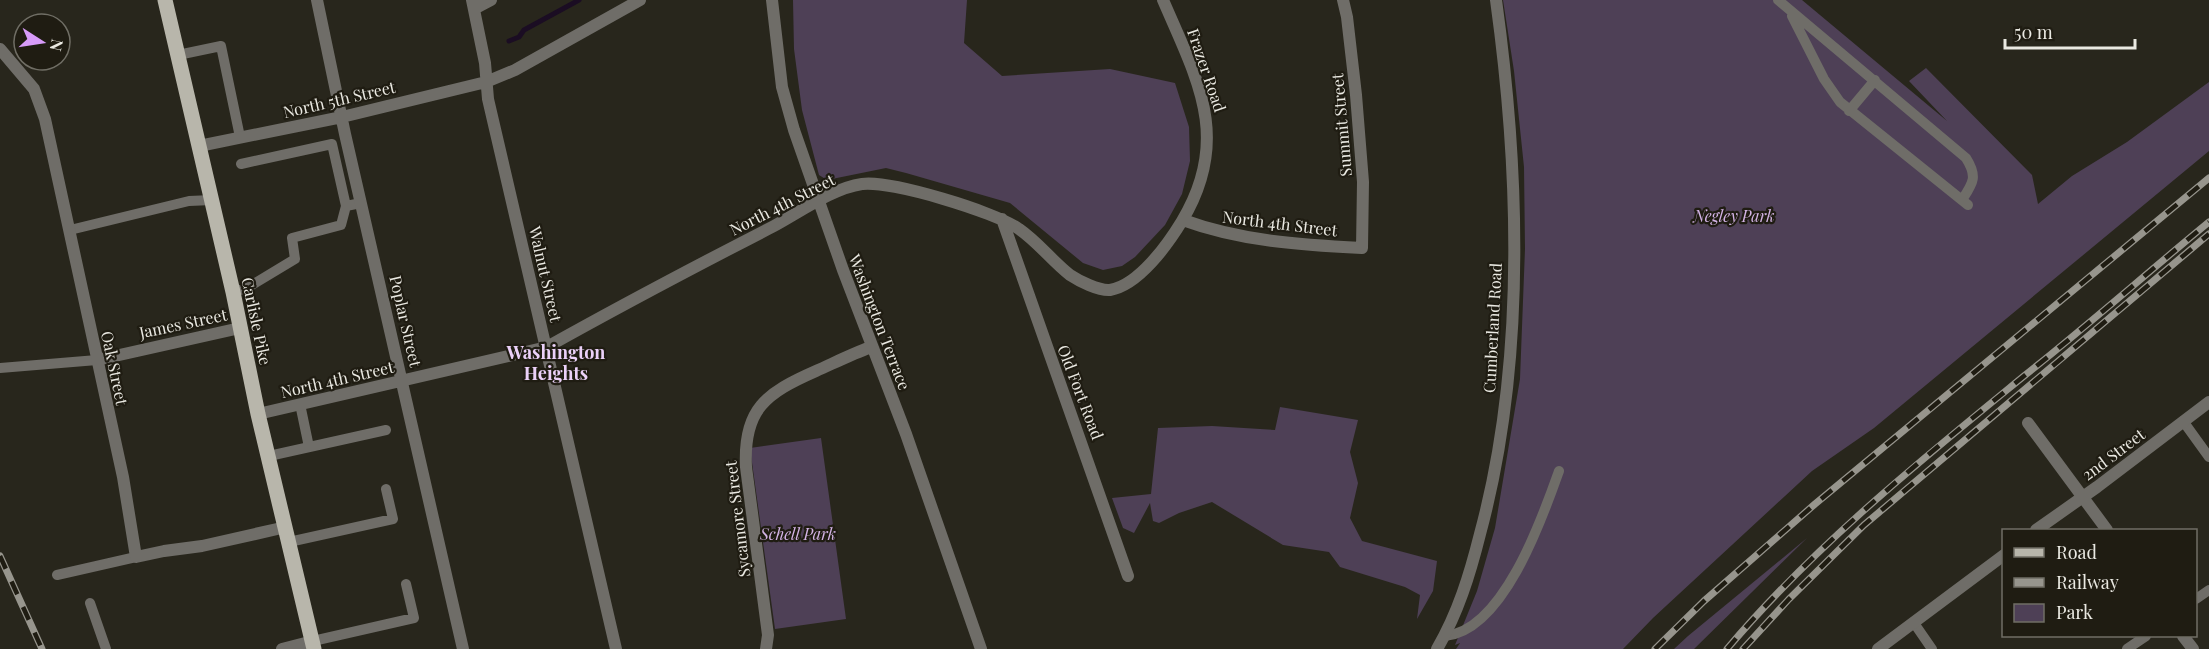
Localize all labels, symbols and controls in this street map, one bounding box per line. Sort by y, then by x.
north arrow [12,12,72,72]
scale bar [2005,12,2136,50]
text: 50 m [2014,20,2053,44]
street label: Frazer Road [1183,25,1231,115]
text: N [46,37,69,53]
street label: Summit Street [1326,72,1356,177]
street label: North 5th Street [281,76,398,122]
street label: North 4th Street [726,168,839,240]
park label: Negley Park [1691,205,1775,226]
street label: North 4th Street [1221,206,1339,241]
street label: Walnut Street [525,223,567,324]
street label: Washington Terrace [844,250,916,393]
street label: Cumberland Road [1478,262,1506,394]
street label: Poplar Street [385,273,427,369]
street label: Carlisle Pike [237,275,277,367]
street label: James Street [136,303,229,343]
street label: Oak Street [97,329,133,407]
district label: Washington Heights [506,340,605,385]
street label: Old Fort Road [1053,342,1109,442]
street label: North 4th Street [278,356,396,402]
street label: 2nd Street [2077,423,2149,484]
street label: Sycamore Street [719,459,755,578]
park label: Schell Park [759,523,836,544]
legend [2002,529,2197,637]
text: Road [2056,540,2097,564]
text: Railway [2056,570,2119,594]
text: Park [2056,600,2093,624]

